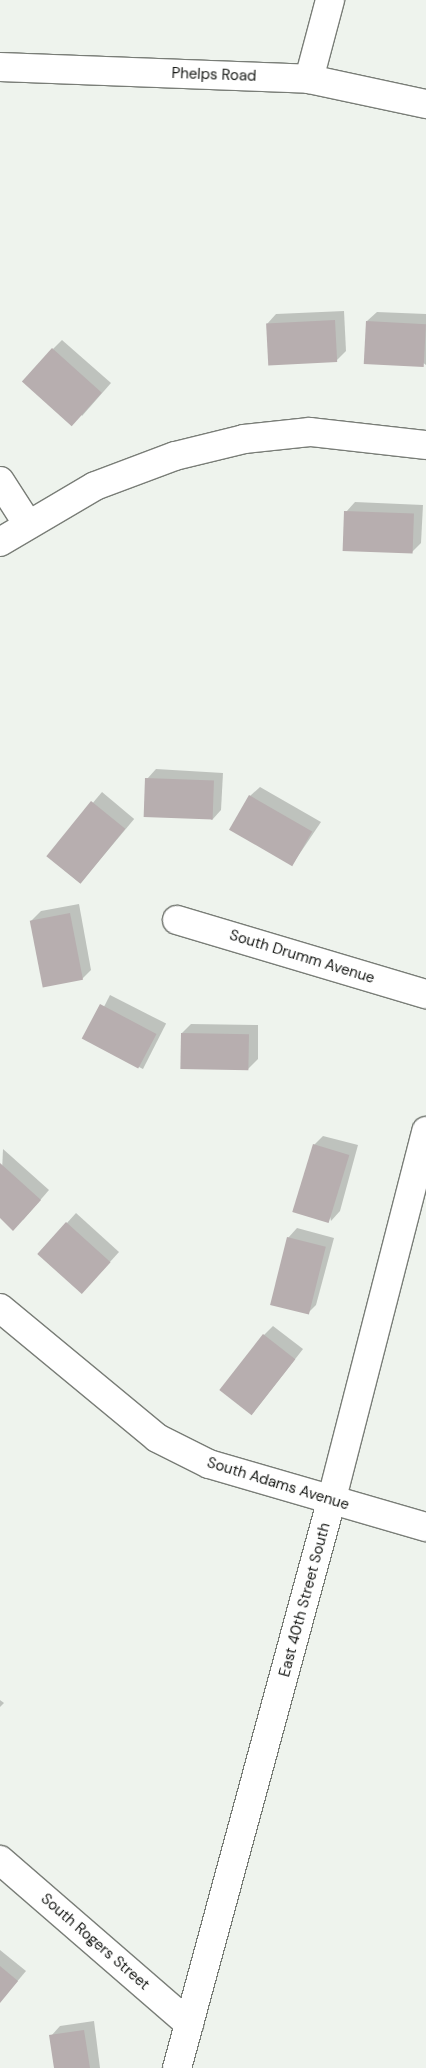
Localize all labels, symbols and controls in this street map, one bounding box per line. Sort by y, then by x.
street label: Phelps Road [171,65,257,85]
street label: South Drumm Avenue [227,926,377,988]
street label: South Adams Avenue [205,1454,351,1514]
street label: East 40th Street South [276,1521,334,1679]
street label: South Rogers Street [37,1890,153,1994]

